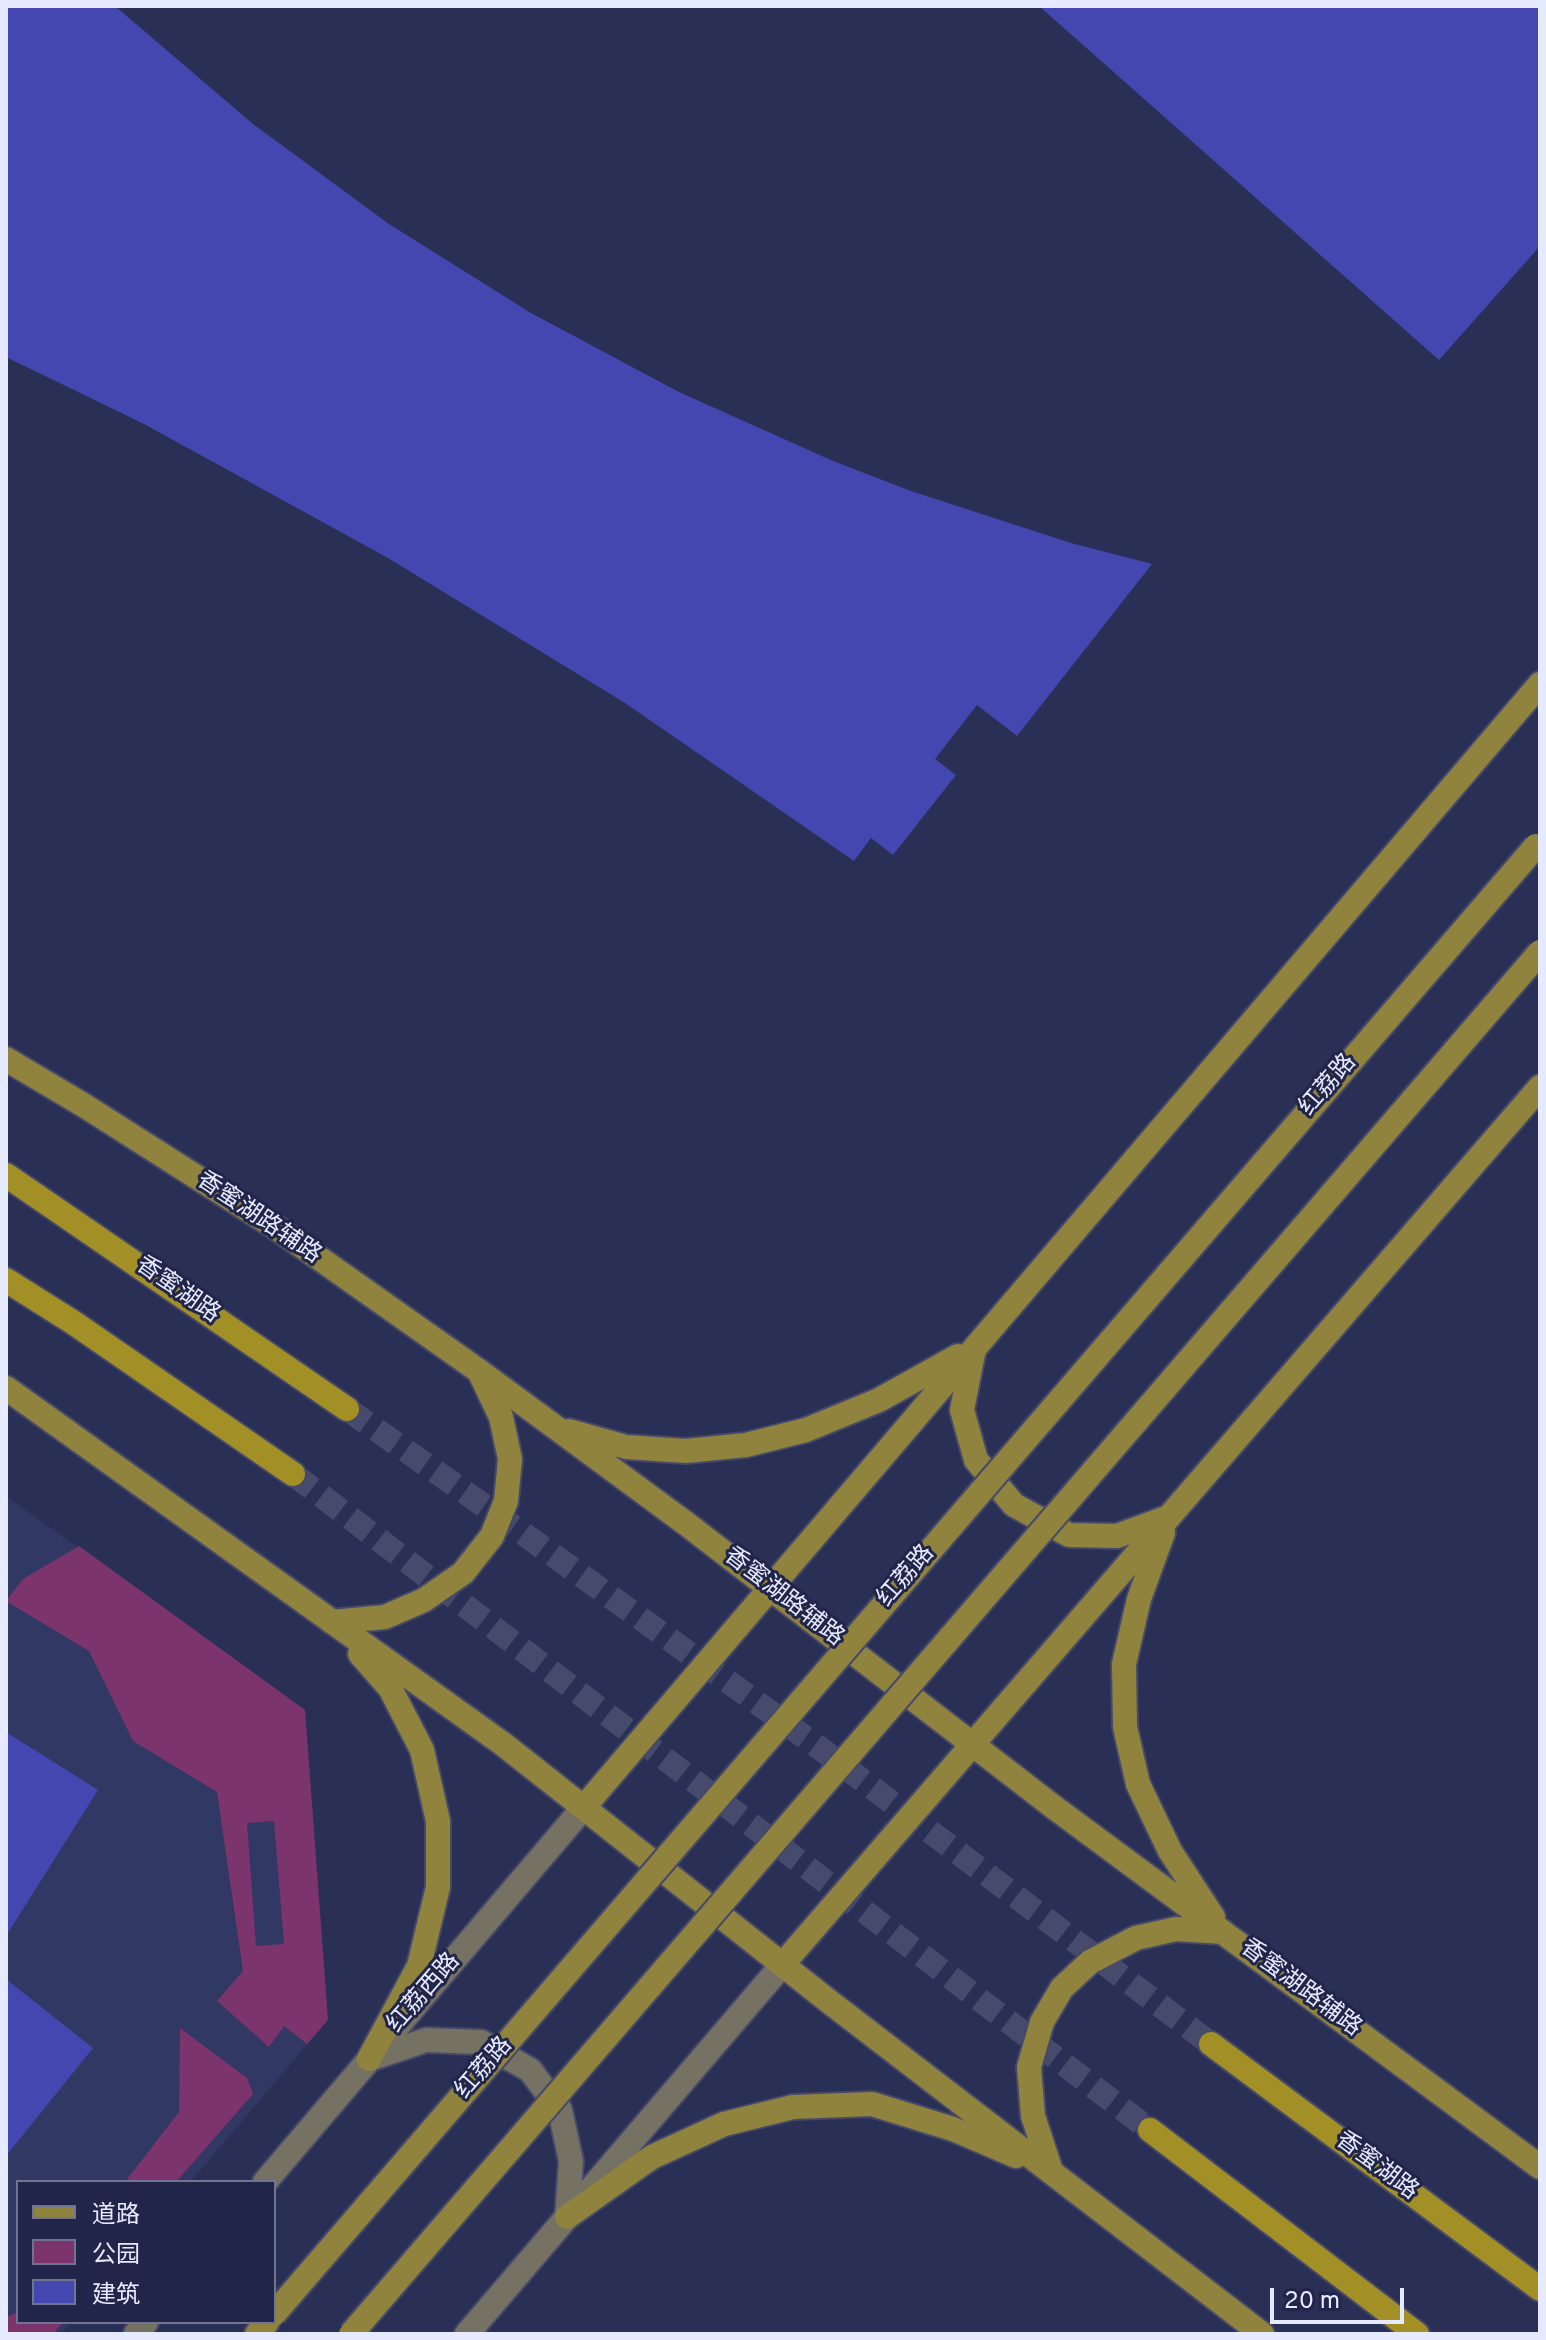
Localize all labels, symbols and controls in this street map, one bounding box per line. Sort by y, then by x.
street label: 红荔路 [1295,1049,1363,1123]
street label: 香蜜湖路辅路 [190,1167,326,1271]
street label: 香蜜湖路 [129,1252,225,1330]
street label: 红荔路 [873,1540,941,1614]
street label: 香蜜湖路辅路 [717,1542,849,1654]
street label: 香蜜湖路辅路 [1234,1934,1366,2044]
street label: 红荔西路 [383,1948,467,2040]
street label: 红荔路 [451,2032,519,2106]
street label: 香蜜湖路 [1329,2127,1423,2207]
legend [16,2180,276,2324]
text: 道路 [92,2201,140,2231]
text: 公园 [92,2241,140,2271]
scale bar [1274,2272,1408,2322]
text: 建筑 [92,2281,140,2311]
text: 20 m [1284,2287,1340,2317]

